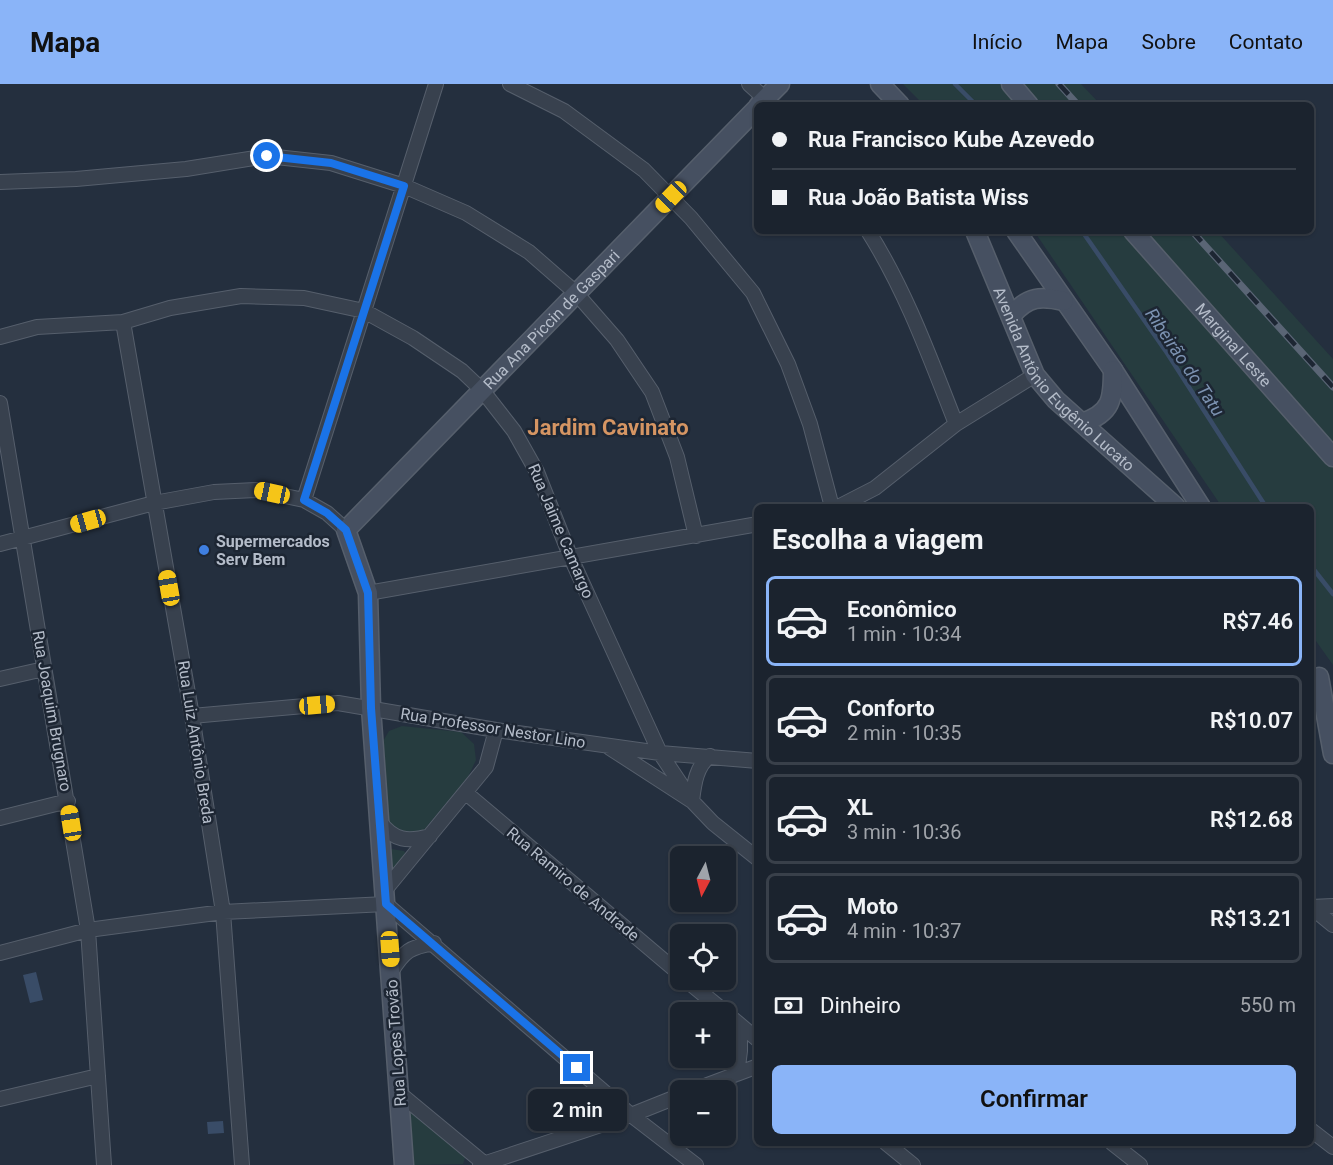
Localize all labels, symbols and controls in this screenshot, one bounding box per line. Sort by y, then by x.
text: Mapa [30,26,100,59]
text: Início [972,30,1023,54]
text: Mapa [1056,30,1109,54]
text: Sobre [1142,30,1196,54]
text: Contato [1229,30,1303,54]
text: Rua Francisco Kube Azevedo [808,127,1094,152]
route start [253,142,280,169]
car [652,178,690,216]
text: Rua João Batista Wiss [808,185,1029,210]
street label: Rua Ana Piccin de Gaspari [479,246,623,393]
street label: Avenida Antônio Eugênio Lucato [990,284,1138,475]
street label: Marginal Leste [1192,299,1276,391]
water label: Ribeirão do Tatu [1141,304,1229,420]
district label: Jardim Cavinato [527,415,689,440]
street label: Rua Jaime Camargo [524,461,598,601]
car [253,480,291,506]
car [68,507,108,535]
text: Escolha a viagem [772,524,984,556]
place label: Supermercados Serv Bem [216,532,330,569]
marker: Supermercados Serv Bem [197,543,211,557]
car [157,569,181,607]
icon: car [775,594,829,648]
text: Econômico [847,597,957,622]
text: R$7.46 [1222,609,1293,634]
text: 1 min · 10:34 [847,622,962,646]
street label: Rua Joaquim Brugnaro [28,629,76,793]
street label: Rua Luiz Antônio Breda [174,659,218,825]
icon: car [775,693,829,747]
car [298,694,336,716]
text: Conforto [847,696,935,721]
street label: Rua Professor Nestor Lino [399,704,587,752]
text: R$10.07 [1210,708,1293,733]
text: 2 min · 10:35 [847,721,962,745]
icon: car [775,792,829,846]
text: XL [847,795,873,820]
car [59,804,83,842]
text: R$12.68 [1210,807,1293,832]
text: 3 min · 10:36 [847,820,962,844]
street label: Rua Ramiro de Andrade [503,823,643,945]
north arrow [670,846,736,912]
map controls [670,846,736,1146]
icon: car [775,891,829,945]
text: Moto [847,894,898,919]
text: R$13.21 [1210,906,1293,931]
text: 4 min · 10:37 [847,919,962,943]
button: locate [670,924,736,990]
car [380,930,400,968]
street label: Rua Lopes Trovão [382,979,410,1107]
icon: cash [772,989,805,1022]
text: Dinheiro [820,993,901,1018]
text: 550 m [1240,993,1296,1017]
button: + [670,1002,736,1068]
route end [563,1054,590,1081]
button: Confirmar [772,1065,1296,1134]
button: − [670,1080,736,1146]
callout: 2 min [528,1089,626,1131]
text: 2 min [552,1098,603,1122]

